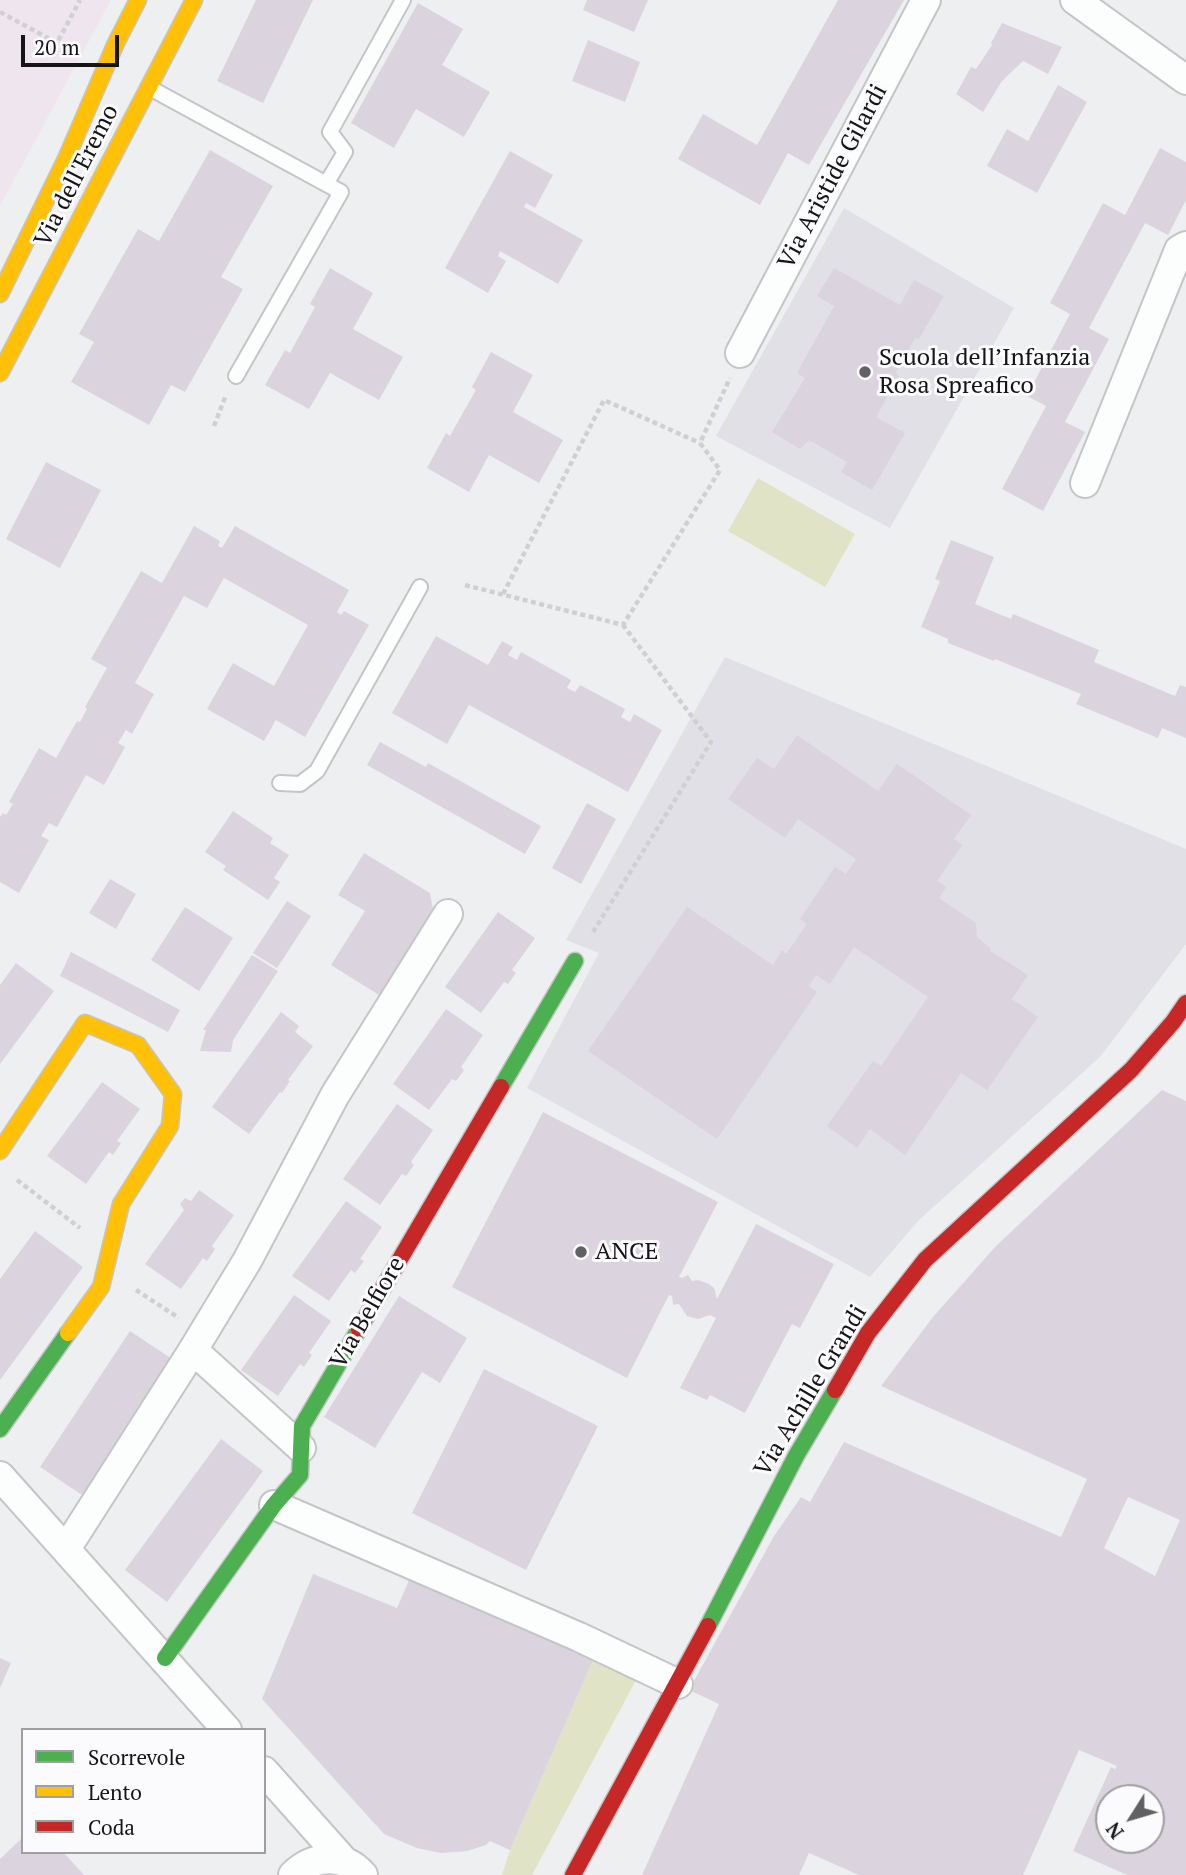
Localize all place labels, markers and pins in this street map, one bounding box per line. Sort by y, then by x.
place label: Scuola dell’Infanzia Rosa Spreafico [879,344,1090,400]
marker: Scuola dell’Infanzia Rosa Spreafico [857,364,873,380]
place label: ANCE [595,1238,658,1266]
marker: ANCE [573,1244,589,1260]

